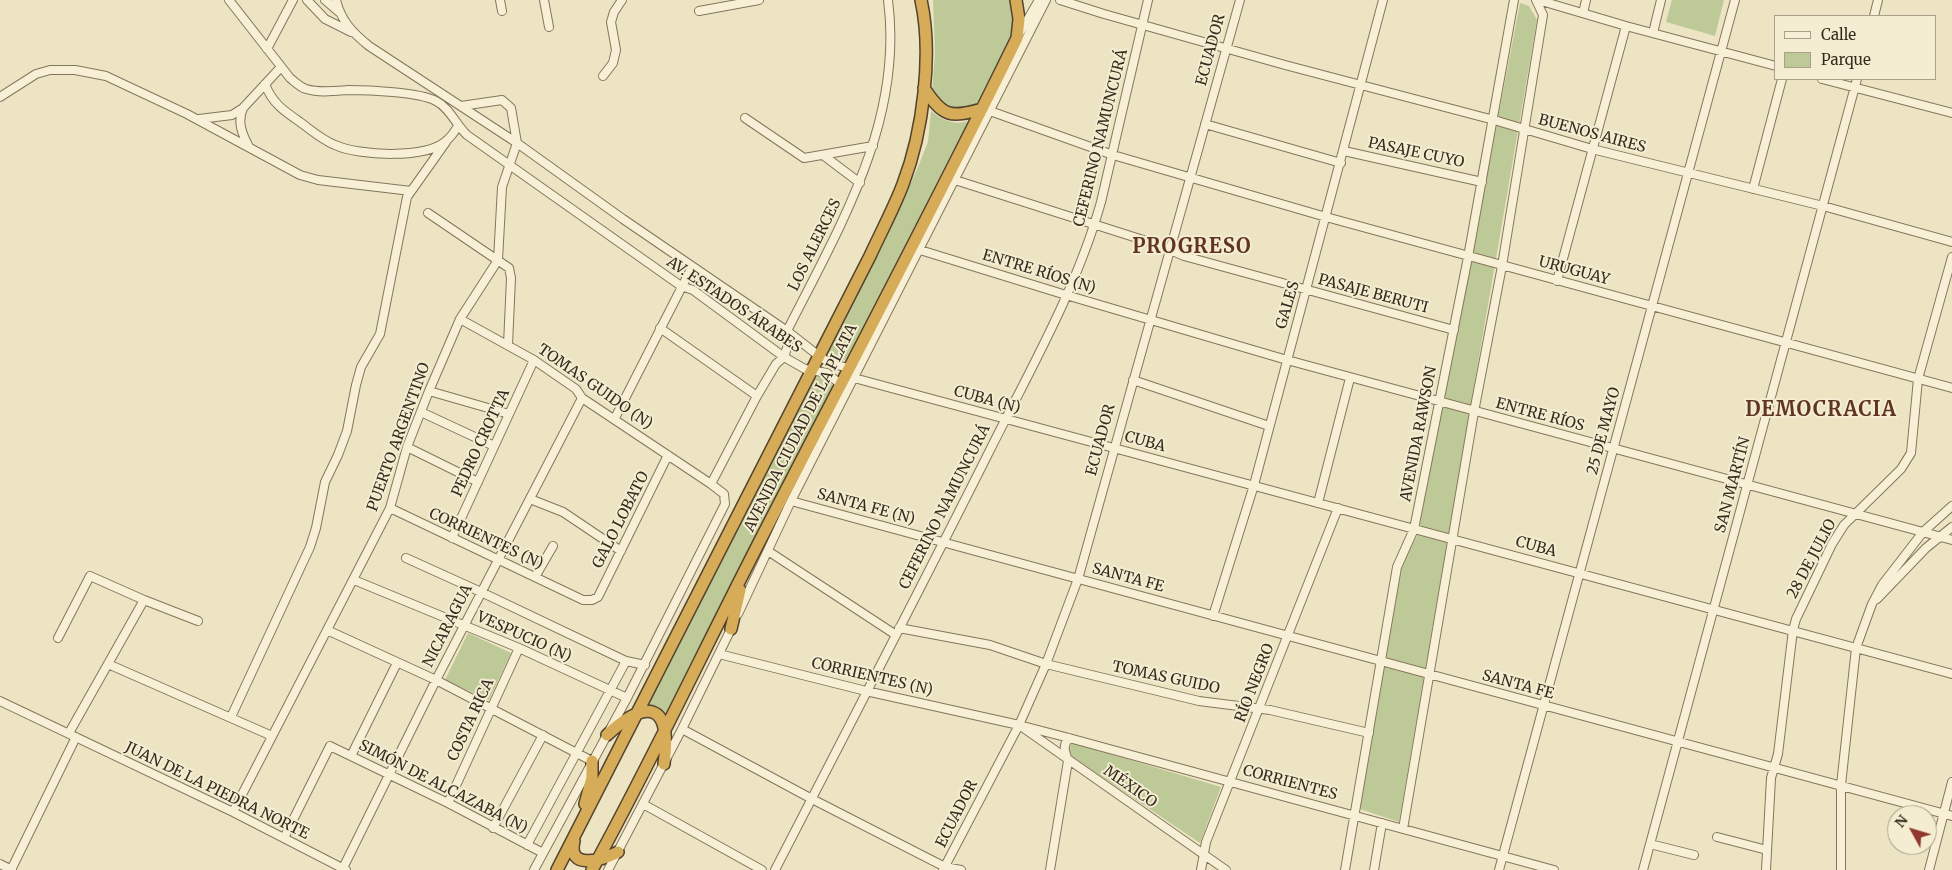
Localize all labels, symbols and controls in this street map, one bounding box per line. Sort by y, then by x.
street label: ECUADOR [1193,12,1229,88]
legend [1774,15,1937,80]
text: Calle [1821,25,1856,44]
street label: CEFERINO NAMUNCURÁ [1070,47,1132,229]
text: Parque [1821,50,1871,69]
street label: BUENOS AIRES [1536,111,1648,157]
street label: PASAJE CUYO [1366,134,1466,172]
street label: LOS ALERCES [785,196,845,294]
district label: PROGRESO [1131,235,1253,259]
street label: ENTRE RÍOS (N) [980,246,1098,298]
street label: AV. ESTADOS ÁRABES [663,253,805,357]
street label: URUGUAY [1536,253,1612,289]
street label: PASAJE BERUTI [1316,271,1430,317]
street label: GALES [1273,279,1303,331]
street label: AVENIDA CIUDAD DE LA PLATA [741,321,861,535]
street label: TOMAS GUIDO (N) [534,341,656,433]
street label: PUERTO ARGENTINO [364,360,434,514]
street label: AVENIDA RAWSON [1397,365,1441,503]
street label: CUBA (N) [952,382,1022,418]
street label: 25 DE MAYO [1584,385,1624,477]
street label: PEDRO CROTTA [448,386,514,500]
street label: ENTRE RÍOS [1494,395,1586,435]
district label: DEMOCRACIA [1744,398,1898,422]
street label: ECUADOR [1083,402,1119,478]
street label: CEFERINO NAMUNCURÁ [896,422,994,592]
street label: CUBA [1123,428,1167,456]
street label: SAN MARTÍN [1712,435,1754,535]
street label: GALO LOBATO [589,469,653,571]
street label: SANTA FE (N) [815,485,917,529]
street label: CORRIENTES (N) [426,505,546,573]
street label: 28 DE JULIO [1784,516,1840,602]
street label: CUBA [1514,533,1558,561]
street label: SANTA FE [1090,560,1166,596]
street label: NICARAGUA [419,582,477,670]
street label: VESPUCIO (N) [474,608,574,666]
street label: RÍO NEGRO [1232,641,1278,725]
street label: CORRIENTES (N) [810,654,934,700]
street label: TOMAS GUIDO [1111,658,1221,698]
street label: SANTA FE [1480,667,1556,703]
street label: COSTA RICA [444,676,498,764]
street label: SIMÓN DE ALCAZABA (N) [356,737,530,837]
street label: JUAN DE LA PIEDRA NORTE [122,739,312,843]
street label: MÉXICO [1100,762,1160,812]
street label: CORRIENTES [1241,762,1339,804]
street label: ECUADOR [932,777,982,851]
north arrow [1887,805,1937,855]
text: N [1891,811,1912,831]

